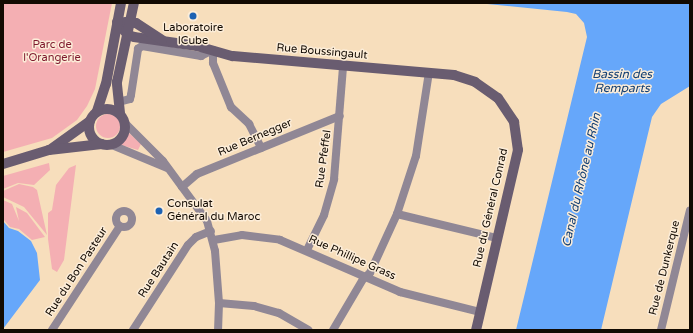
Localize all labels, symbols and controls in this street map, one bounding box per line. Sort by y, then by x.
marker: Laboratoire ICube [188,11,198,21]
place label: Laboratoire ICube [163,22,223,48]
park label: Parc de l'Orangerie [23,39,81,65]
street label: Rue Boussingault [276,41,368,63]
water label: Bassin des Remparts [592,68,652,96]
water label: Canal du Rhône au Rhin [560,112,604,248]
street label: Rue Bernegger [216,117,294,159]
street label: Rue Pfeffel [313,129,335,189]
street label: Rue du Général Conrad [471,147,511,269]
place label: Consulat Général du Maroc [167,198,260,224]
marker: Consulat Général du Maroc [154,206,164,216]
street label: Rue de Dunkerque [647,219,683,317]
street label: Rue du Bon Pasteur [43,225,111,319]
street label: Rue Phillipe Grass [306,233,398,283]
street label: Rue Bautain [136,240,182,300]

